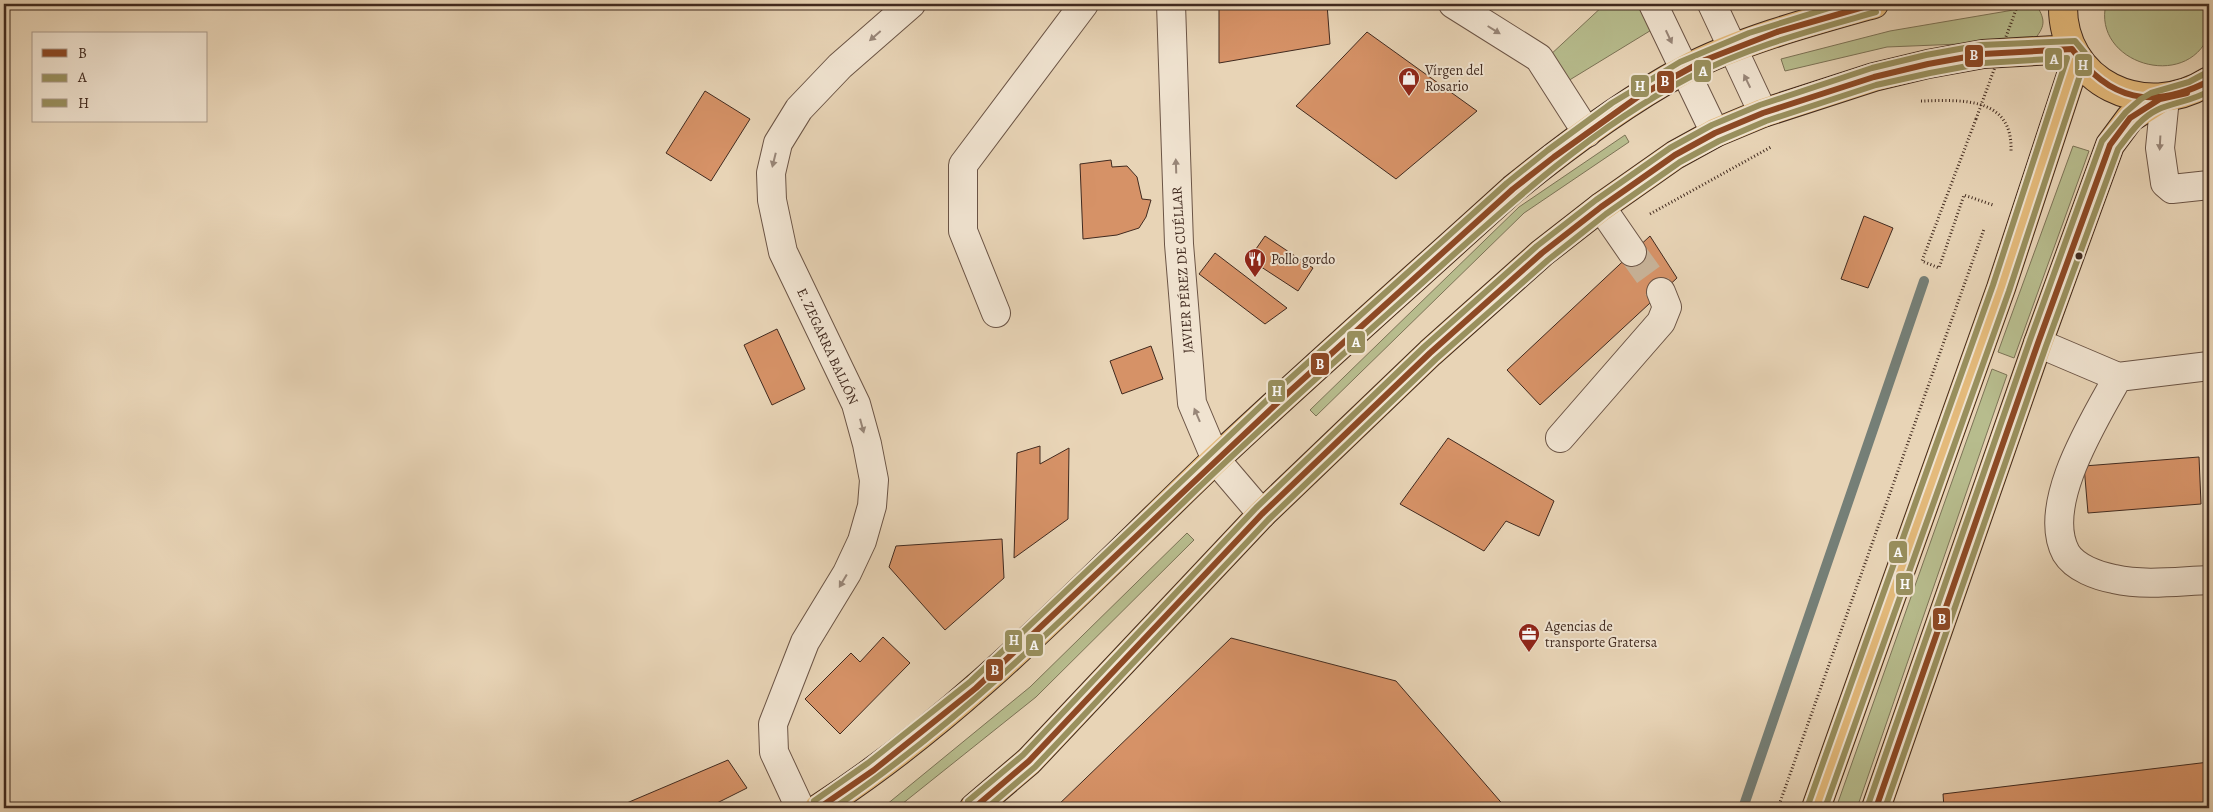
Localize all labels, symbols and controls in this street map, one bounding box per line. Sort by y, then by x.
one-way arrow [1487,25,1501,35]
one-way arrow [869,30,881,42]
one-way arrow [1665,30,1673,44]
legend [32,32,208,122]
text: B [78,43,87,63]
line badge: B [1964,44,1984,68]
text: B [1970,46,1979,65]
line badge: A [2044,47,2063,71]
text: A [2049,50,2059,69]
line badge: H [2074,53,2093,77]
text: H [2078,56,2088,75]
line badge: A [1693,59,1712,83]
place label: Vírgen del Rosario [1424,61,1484,96]
text: A [1698,62,1708,81]
shop icon: Vírgen del Rosario [1397,66,1421,97]
text: A [77,67,87,87]
line badge: B [1656,70,1675,94]
text: B [1661,72,1670,91]
line badge: H [1630,74,1650,98]
one-way arrow [1743,74,1751,88]
text: H [1635,77,1645,96]
text: H [78,93,89,113]
one-way arrow [2156,136,2164,152]
one-way arrow [770,152,778,167]
one-way arrow [1172,158,1180,174]
street label: JAVIER PÉREZ DE CUÉLLAR [1167,185,1198,354]
restaurant icon: Pollo gordo [1243,247,1267,278]
place label: Pollo gordo [1271,250,1335,269]
unlabelled marker [2074,251,2084,261]
street label: E. ZEGARRA BALLÓN [792,285,863,408]
line badge: A [1346,330,1366,354]
text: A [1351,333,1361,352]
line badge: B [1310,352,1330,376]
text: B [1316,355,1325,374]
line badge: H [1267,379,1286,403]
text: H [1272,382,1282,401]
one-way arrow [1193,407,1201,422]
one-way arrow [859,418,867,433]
line badge: A [1888,540,1908,564]
text: A [1893,543,1903,562]
line badge: H [1895,572,1914,596]
one-way arrow [838,574,847,587]
text: H [1900,575,1910,594]
line badge: B [1932,607,1951,631]
text: B [1938,610,1947,629]
place label: Agencias de transporte Gratersa [1544,617,1658,652]
office icon: Agencias de transporte Gratersa [1517,622,1541,653]
line badge: H [1004,629,1023,653]
text: H [1009,631,1019,650]
line badge: A [1025,633,1044,657]
text: A [1029,636,1039,655]
line badge: B [985,658,1004,682]
text: B [991,661,1000,680]

